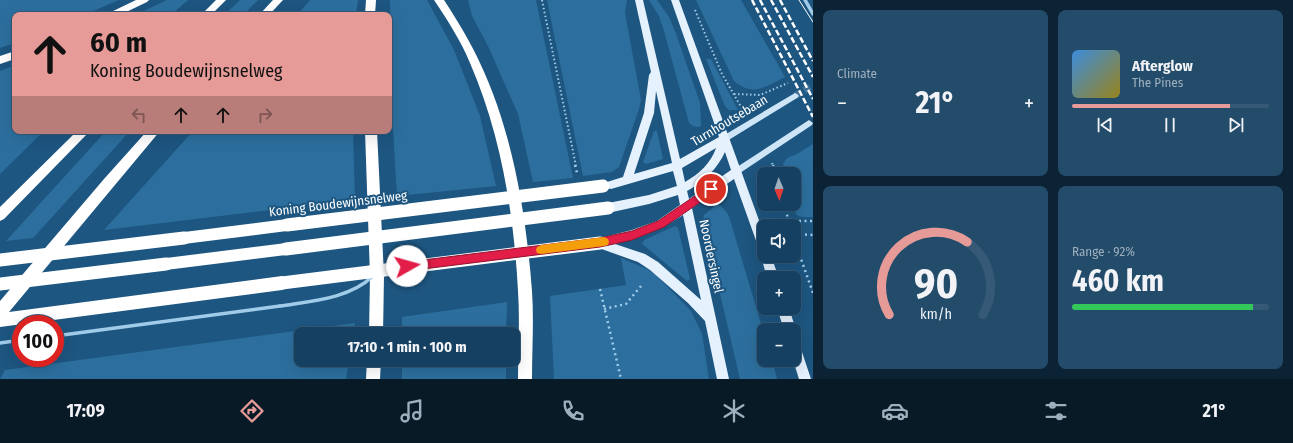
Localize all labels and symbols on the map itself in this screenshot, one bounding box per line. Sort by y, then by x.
street label: Turnhoutsebaan [688,92,770,149]
north arrow [757,167,801,211]
pin [694,172,728,206]
street label: Koning Boudewijnsnelweg [268,187,409,219]
street label: Noordersingel [696,218,727,295]
position arrow [386,245,428,287]
speed limit sign: 100 [12,315,64,367]

